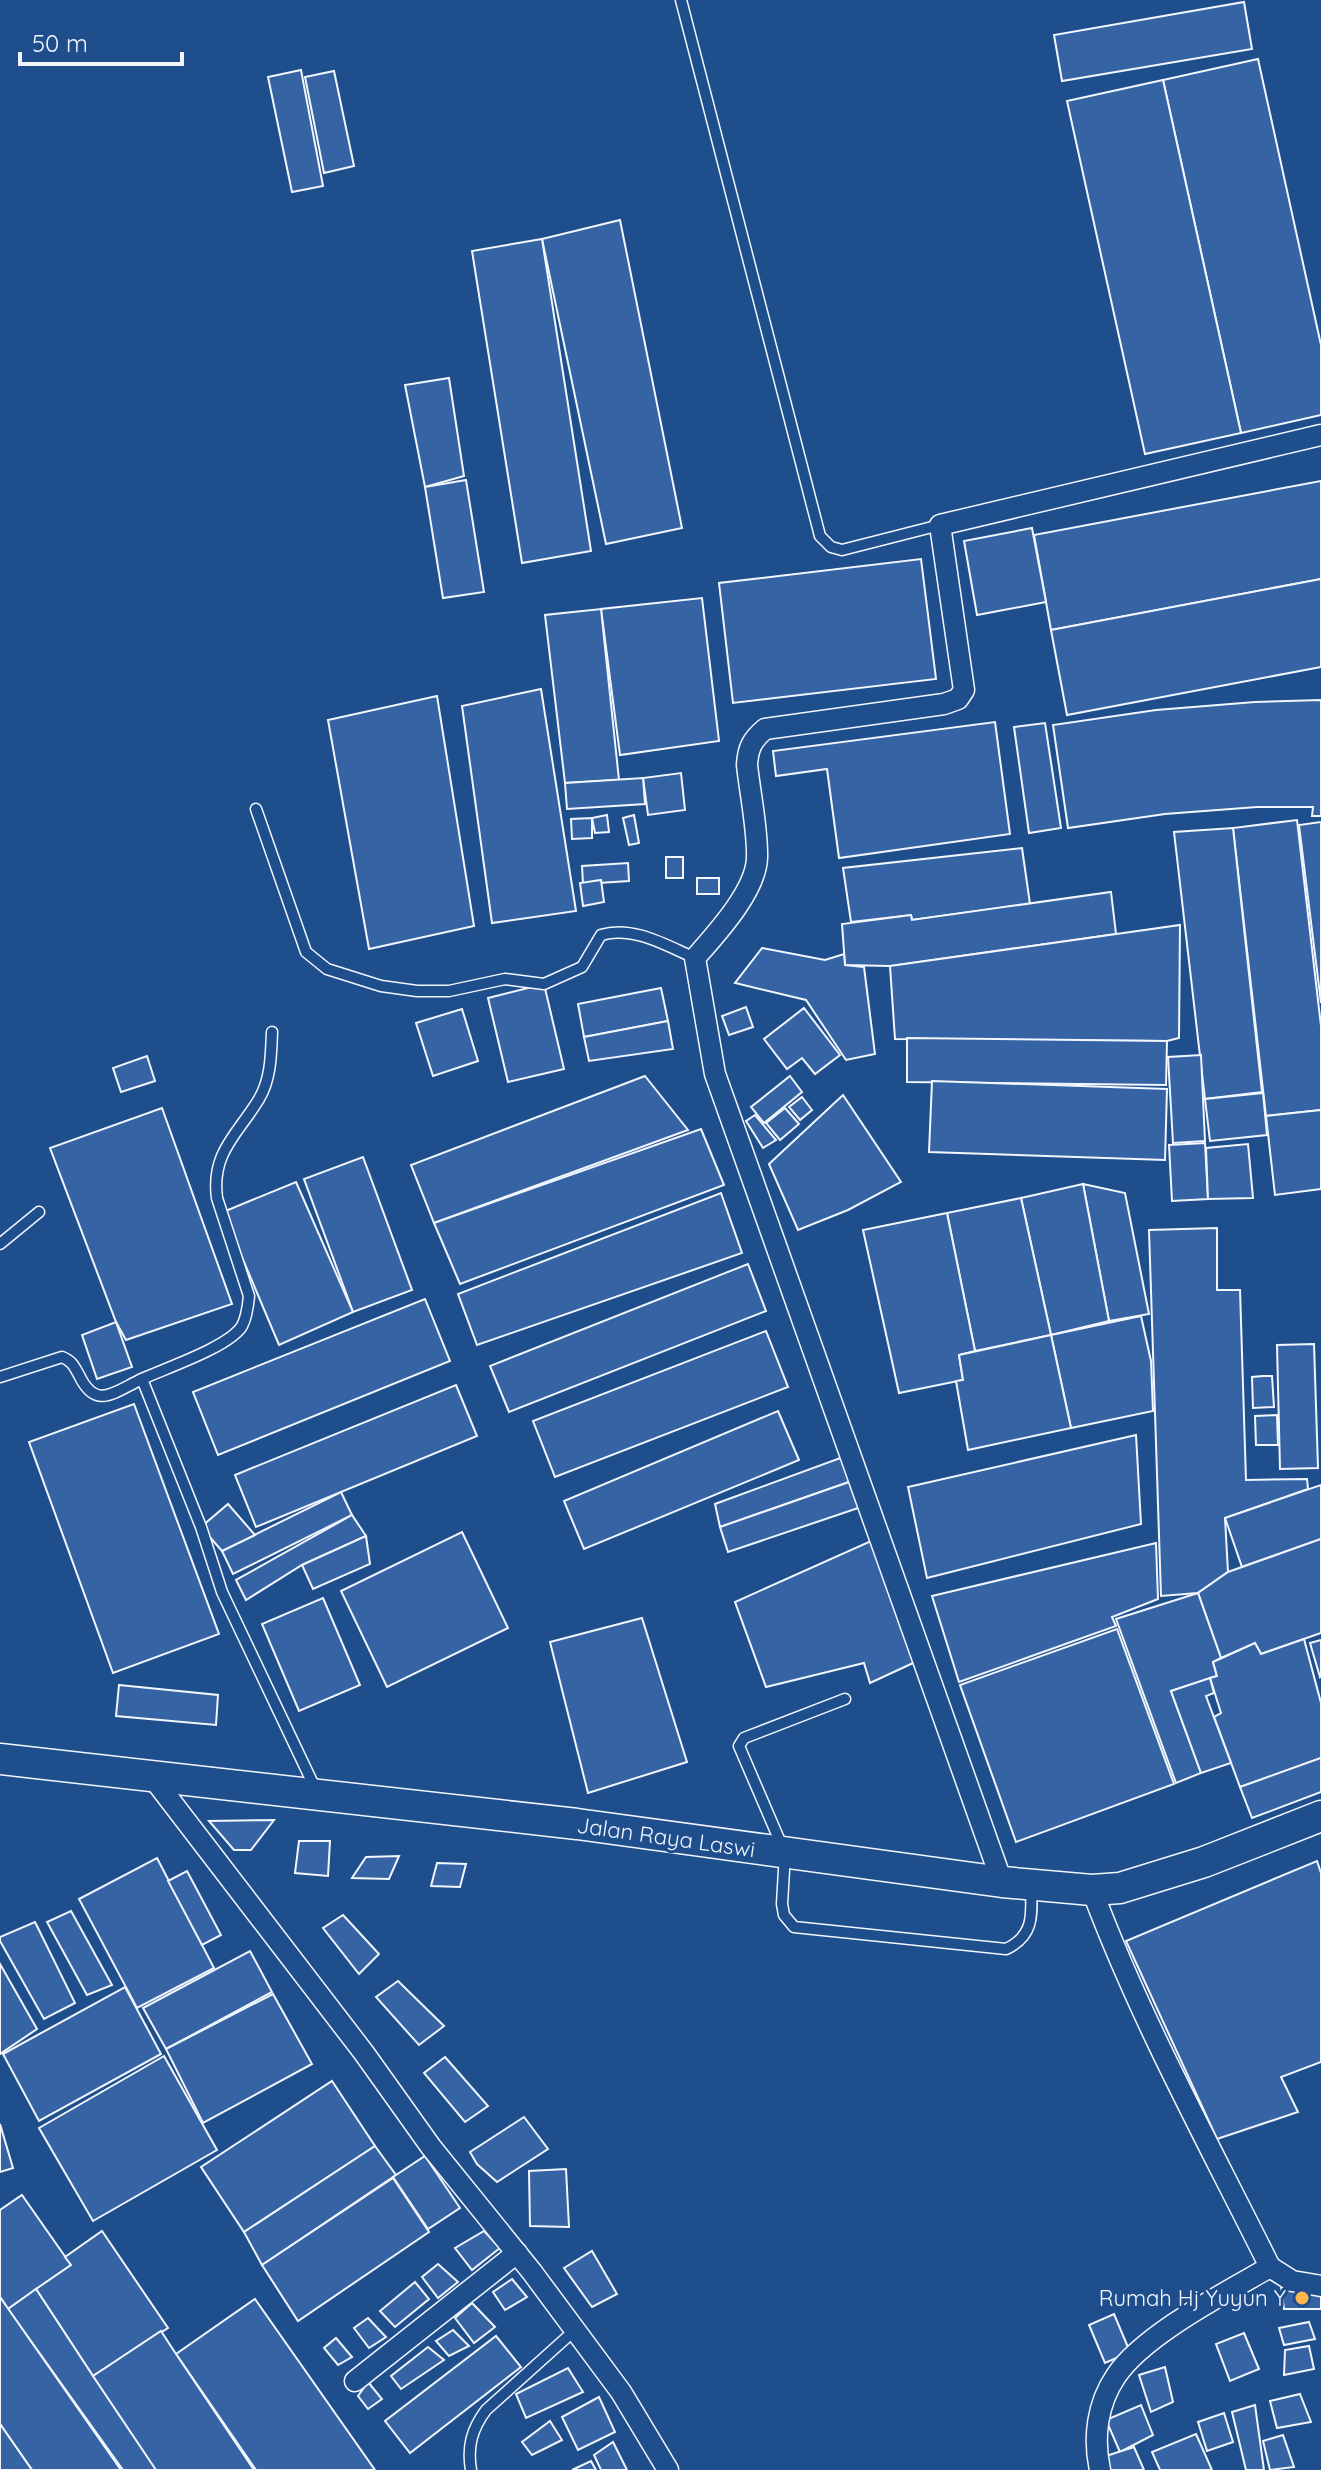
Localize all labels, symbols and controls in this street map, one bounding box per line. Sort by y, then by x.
scale bar [20,16,182,66]
text: 50 m [32,28,88,58]
street label: Jalan Raya Laswi [575,1811,757,1863]
place label: Rumah Hj Yuyun Y [1099,2284,1286,2312]
marker: Rumah Hj Yuyun Y [1293,2289,1311,2307]

